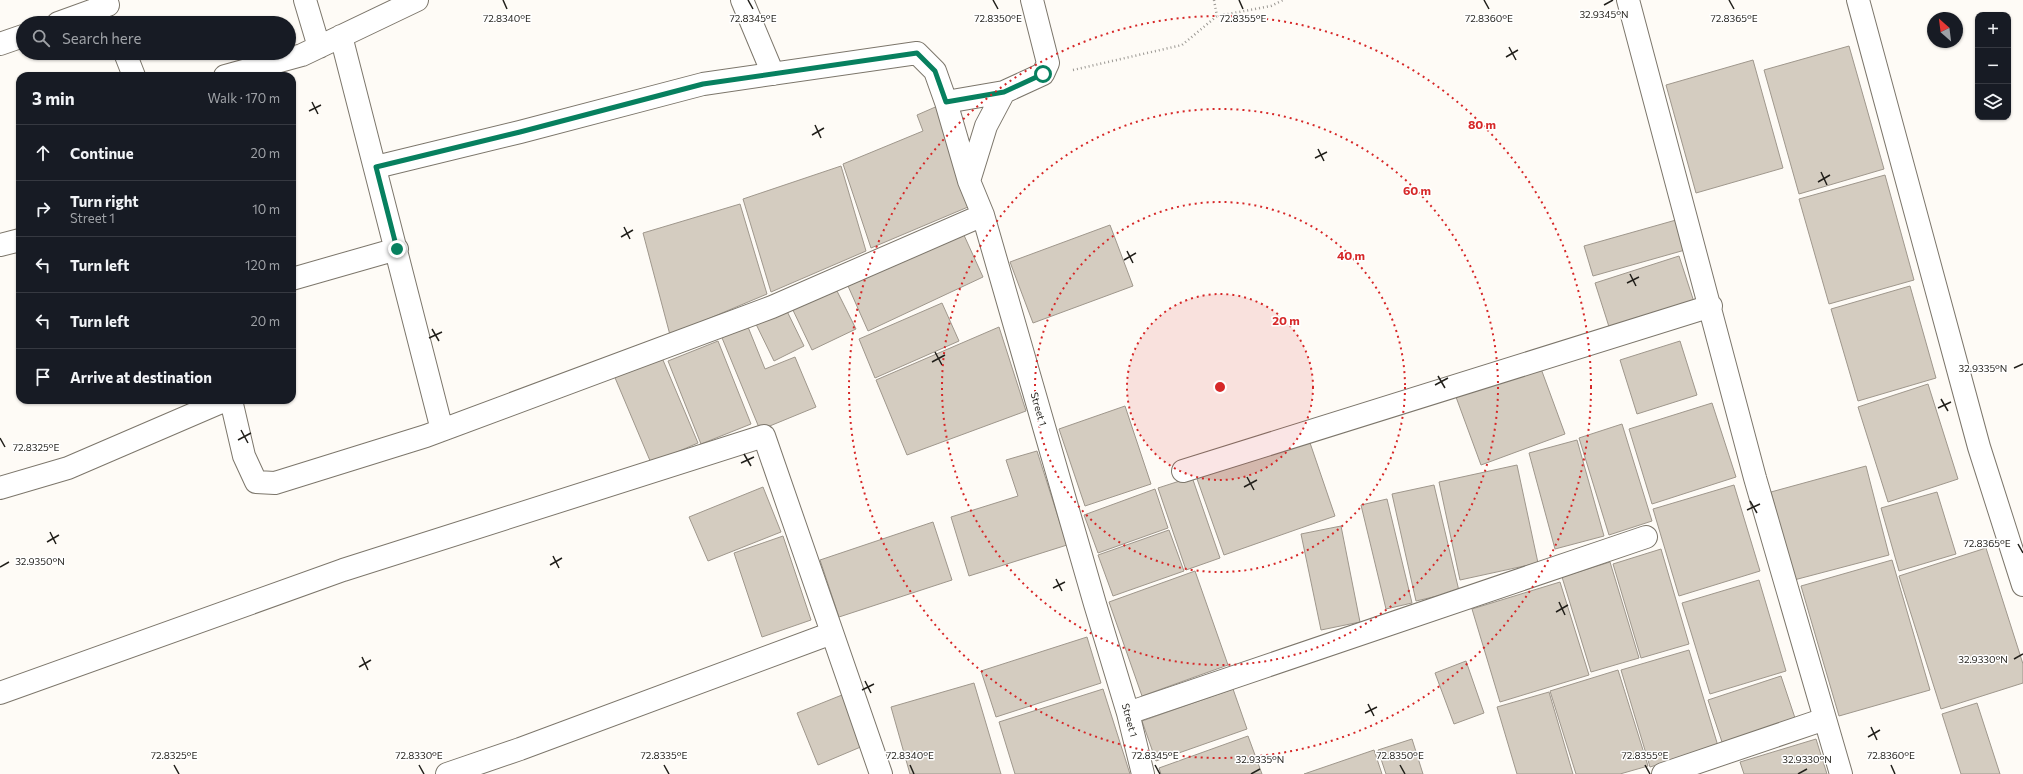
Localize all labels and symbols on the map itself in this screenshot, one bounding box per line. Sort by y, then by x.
text: 32.9345°N [1579,8,1629,20]
text: 72.8340°E [483,12,531,24]
text: 72.8345°E [729,12,777,24]
text: 72.8350°E [974,12,1022,24]
text: 72.8355°E [1220,12,1267,24]
text: 72.8360°E [1465,12,1513,24]
text: 72.8365°E [1710,12,1758,24]
north arrow [1927,12,1963,48]
route start [1034,65,1052,83]
text: 80 m [1468,117,1496,131]
text: 60 m [1403,183,1431,197]
route end [388,240,406,258]
text: 40 m [1337,248,1365,262]
text: 20 m [1272,313,1300,327]
text: 32.9335°N [1959,362,2007,374]
centre of rings [1213,380,1227,394]
street label: Street 1 [1028,391,1050,427]
text: 72.8325°E [13,441,59,453]
text: 72.8365°E [1963,537,2011,549]
text: 32.9350°N [15,555,65,567]
text: 32.9330°N [1958,653,2008,665]
street label: Street 1 [1120,702,1140,738]
text: 72.8325°E [151,749,197,761]
text: 72.8330°E [395,749,443,761]
text: 72.8335°E [641,749,687,761]
text: 72.8340°E [886,749,934,761]
text: 72.8345°E [1131,749,1179,761]
text: 72.8350°E [1376,749,1424,761]
text: 72.8355°E [1622,749,1669,761]
text: 72.8360°E [1867,749,1915,761]
text: 32.9335°N [1236,753,1284,765]
text: 32.9330°N [1782,753,1832,765]

